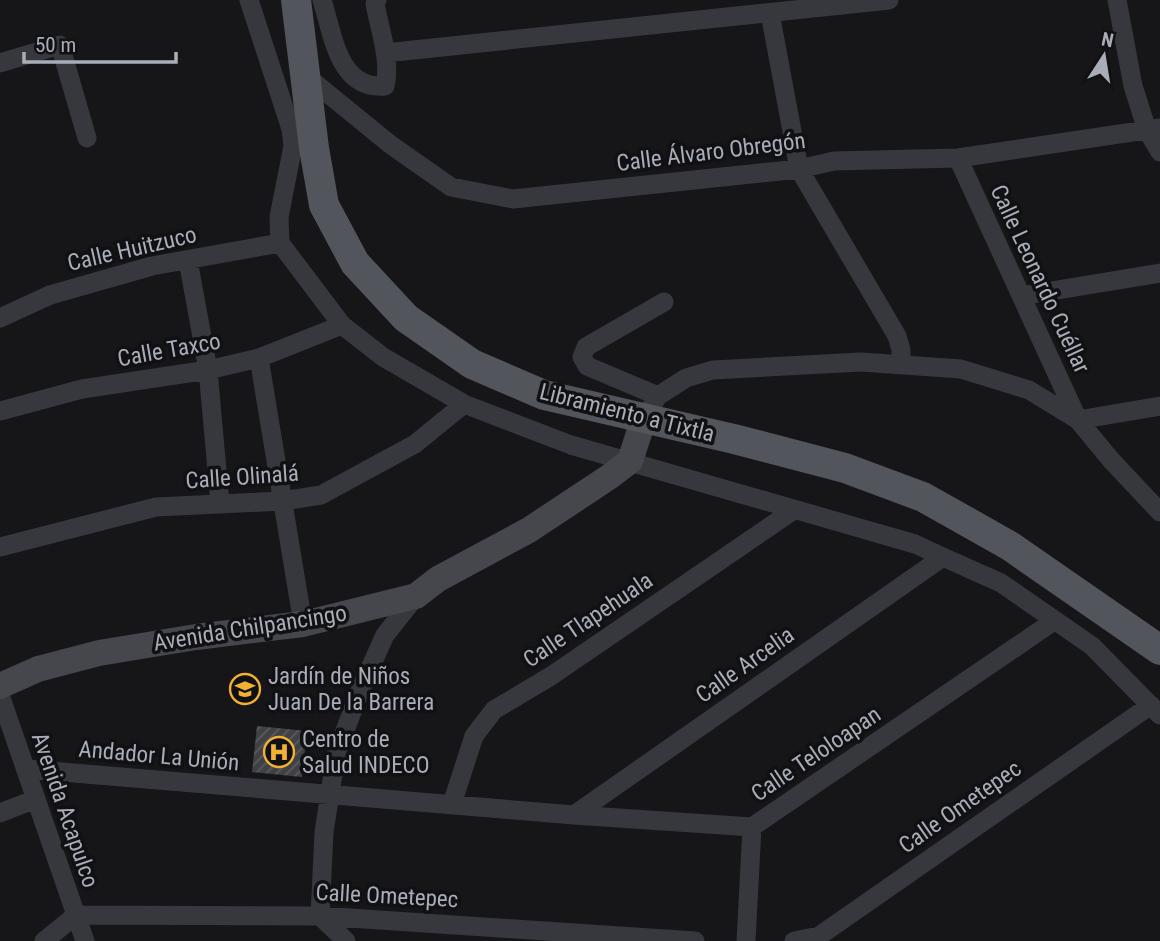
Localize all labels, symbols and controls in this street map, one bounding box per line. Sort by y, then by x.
scale bar [24,21,177,65]
north arrow [1069,21,1139,91]
text: N [1099,27,1116,52]
text: 50 m [35,33,76,57]
street label: Calle Álvaro Obregón [615,126,807,177]
street label: Calle Leonardo Cuéllar [985,181,1095,377]
street label: Calle Huitzuco [65,221,199,277]
street label: Calle Taxco [115,328,223,372]
street label: Libramiento a Tixtla [537,378,717,448]
street label: Calle Olinalá [184,460,300,494]
street label: Calle Tlapehuala [518,567,658,673]
street label: Avenida Chilpancingo [151,599,349,657]
street label: Calle Arcelia [691,621,799,709]
place label: Jardín de Niños Juan De la Barrera [268,663,434,716]
school or university icon: Jardín de Niños Juan De la Barrera [228,672,262,706]
street label: Calle Teloloapan [746,701,886,807]
place label: Centro de Salud INDECO [302,726,429,779]
street label: Avenida Acapulco [26,729,104,891]
hospital icon: Centro de Salud INDECO [262,735,296,769]
street label: Andador La Unión [77,736,241,776]
street label: Calle Ometepec [894,755,1026,859]
street label: Calle Ometepec [315,879,459,913]

